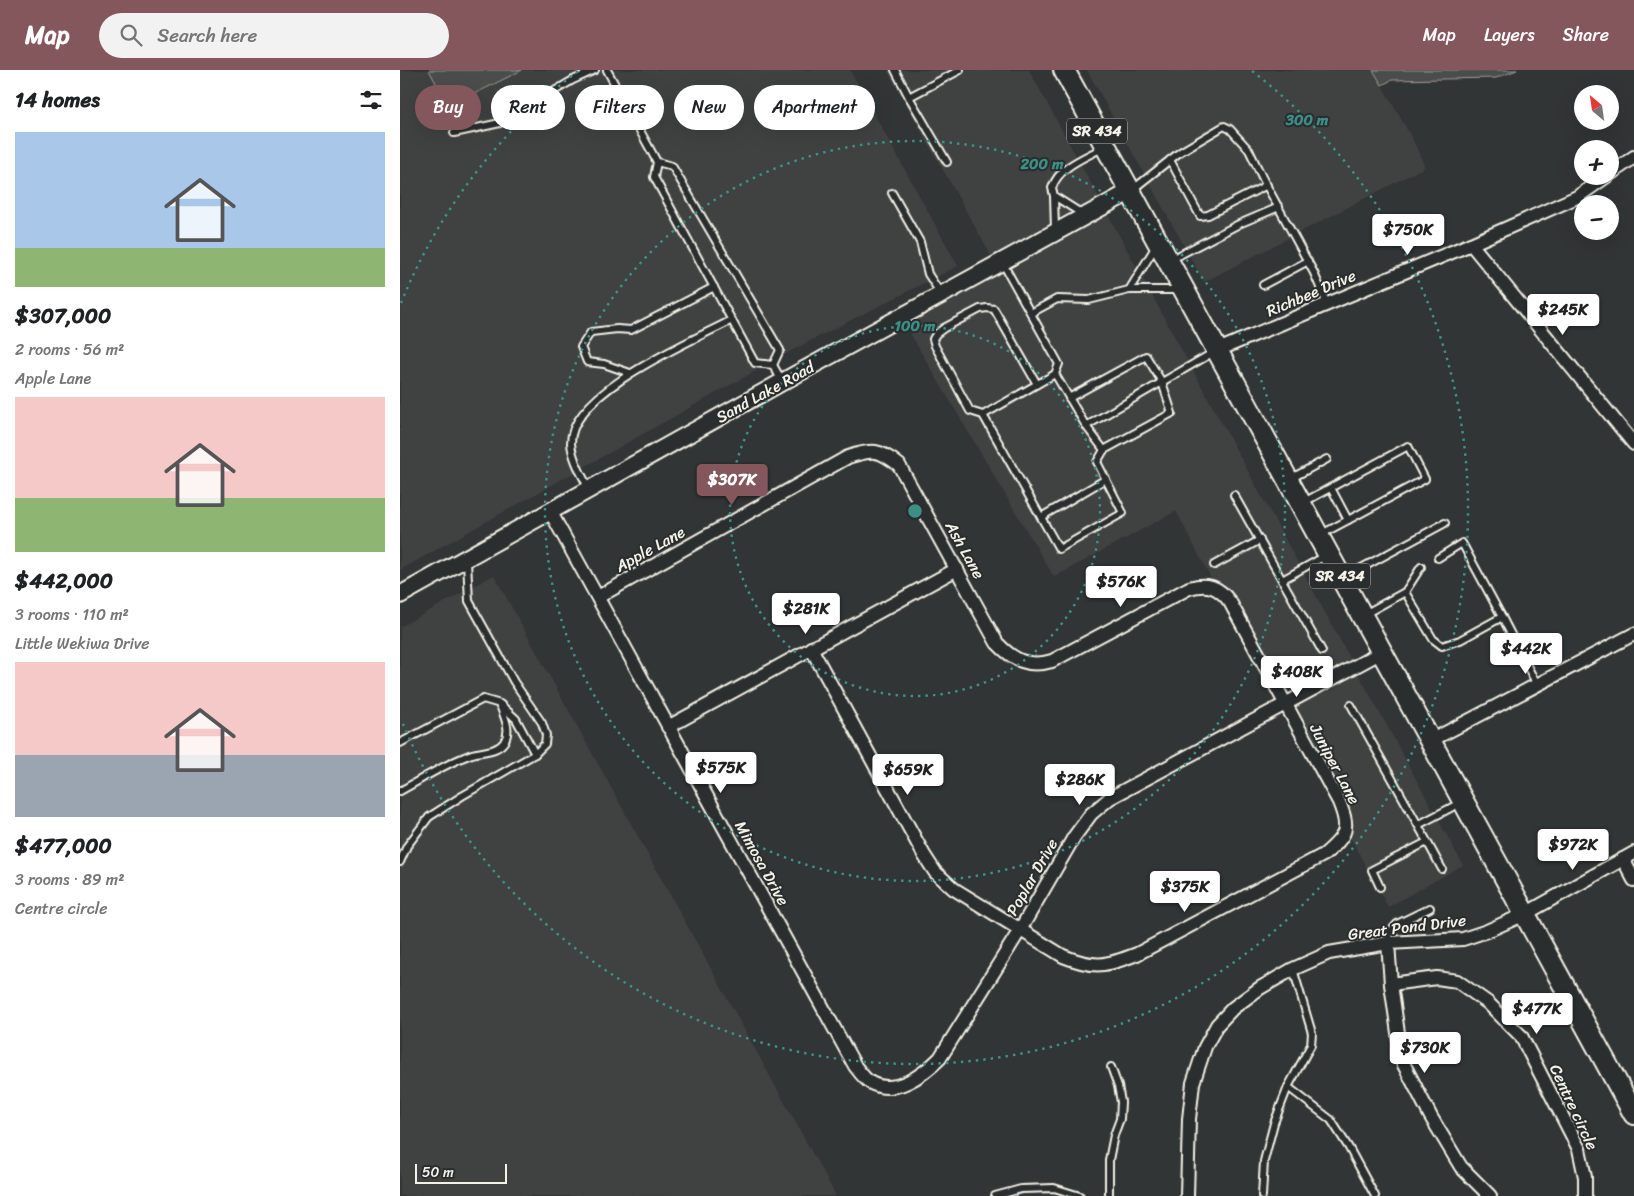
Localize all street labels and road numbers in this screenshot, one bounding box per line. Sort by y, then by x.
road number: SR 434 [1067,118,1127,144]
street label: Richbee Drive [1261,261,1361,325]
street label: Sand Lake Road [710,352,821,431]
street label: Ash Lane [937,515,993,584]
street label: Apple Lane [609,518,691,581]
road number: SR 434 [1310,564,1370,588]
street label: Juniper Lane [1301,717,1369,810]
street label: Mimosa Drive [727,815,797,911]
street label: Poplar Drive [998,833,1066,921]
street label: Great Pond Drive [1346,905,1468,949]
street label: Centre circle [1541,1059,1607,1155]

